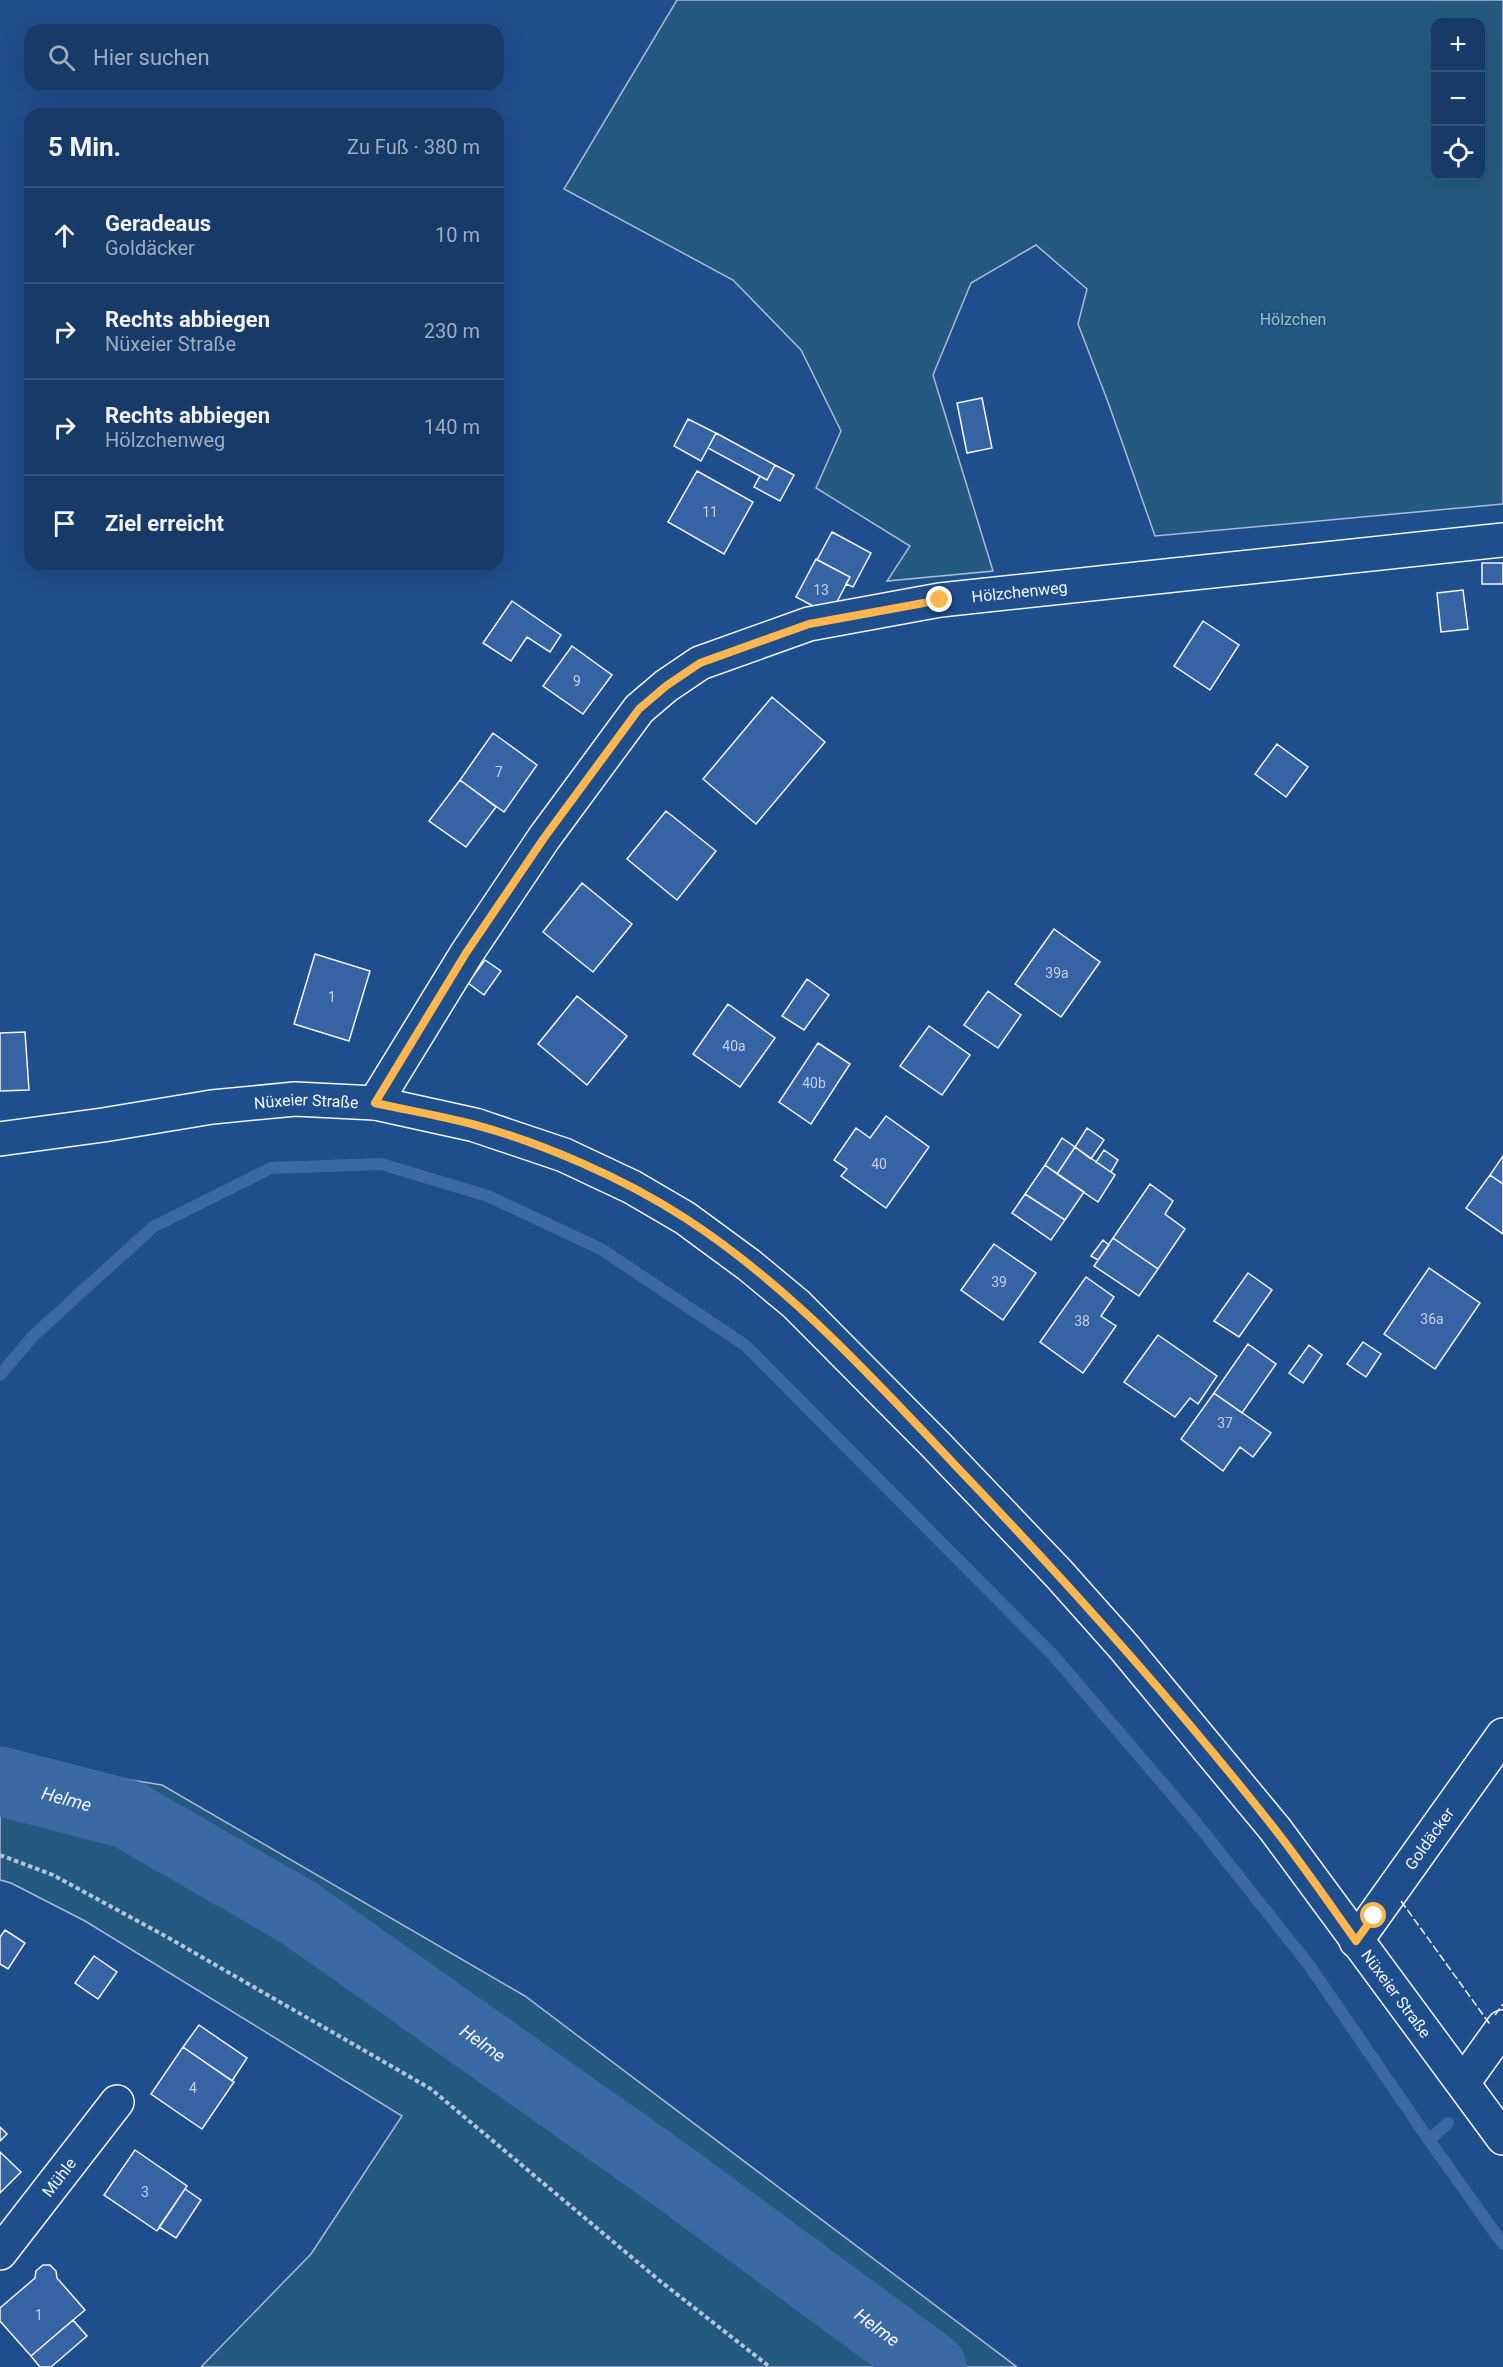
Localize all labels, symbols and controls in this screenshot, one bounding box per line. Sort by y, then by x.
map controls [1431,18,1485,180]
button: + [1431,18,1485,72]
search box [24,24,504,90]
icon: search [45,41,78,74]
text: Hier suchen [93,45,210,70]
button: − [1431,72,1485,126]
button: locate [1431,126,1485,180]
text: 5 Min. [48,132,121,162]
text: Zu Fuß · 380 m [347,135,480,159]
text: Geradeaus [105,211,211,236]
icon: ahead [48,219,81,252]
text: 10 m [435,223,480,247]
text: Goldäcker [105,236,195,260]
text: Rechts abbiegen [105,307,270,332]
park label: Hölzchen [1260,310,1326,329]
icon: right [48,315,81,348]
text: 230 m [424,319,480,343]
text: Nüxeier Straße [105,332,236,356]
text: Rechts abbiegen [105,403,270,428]
icon: right [48,411,81,444]
text: 140 m [424,415,480,439]
text: Hölzchenweg [105,428,225,452]
house number: 11 [702,504,718,520]
icon: arrive [48,507,81,540]
text: Ziel erreicht [105,511,224,536]
street label: Hölzchenweg [971,577,1068,606]
house number: 13 [813,582,829,598]
route end [926,586,952,612]
house number: 9 [573,673,581,689]
house number: 7 [495,764,503,780]
house number: 39a [1045,965,1069,981]
house number: 1 [328,989,336,1005]
house number: 40a [722,1038,746,1054]
house number: 40b [802,1075,826,1091]
street label: Nüxeier Straße [253,1089,359,1112]
house number: 40 [871,1156,887,1172]
house number: 39 [991,1274,1007,1290]
house number: 36a [1420,1311,1444,1327]
house number: 38 [1074,1313,1090,1329]
house number: 37 [1217,1415,1233,1431]
water label: Helme [40,1782,94,1815]
street label: Goldäcker [1401,1803,1458,1873]
route start [1360,1902,1386,1928]
street label: Nüxeier Straße [1358,1946,1435,2041]
water label: Helme [456,2020,510,2066]
house number: 4 [189,2080,197,2096]
street label: Mühle [38,2154,80,2200]
house number: 3 [141,2184,149,2200]
water label: Helme [851,2303,904,2350]
house number: 1 [35,2307,43,2323]

